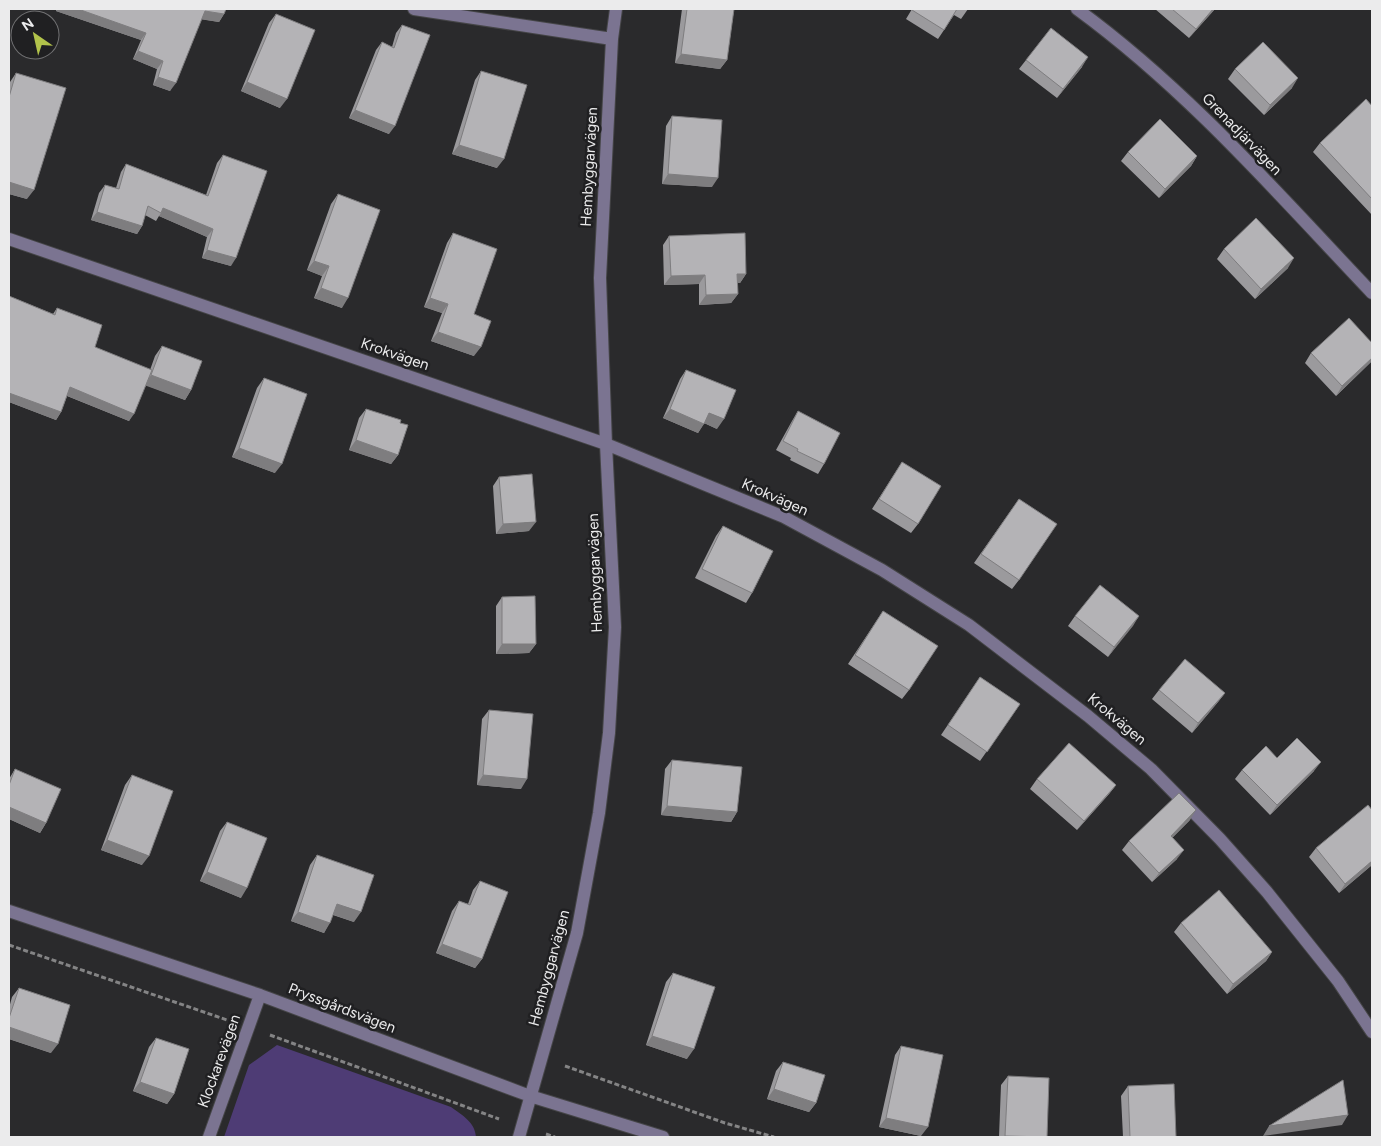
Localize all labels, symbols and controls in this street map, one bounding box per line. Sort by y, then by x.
north arrow [10,10,60,60]
text: N [19,15,37,35]
street label: Grenadjärvägen [1198,89,1286,179]
street label: Hembyggarvägen [577,107,601,227]
street label: Krokvägen [359,334,431,374]
street label: Krokvägen [739,474,811,520]
street label: Hembyggarvägen [584,513,606,633]
street label: Krokvägen [1084,689,1150,749]
street label: Hembyggarvägen [525,908,573,1028]
street label: Pryssgårdsvägen [286,979,398,1037]
street label: Klockarevägen [194,1012,244,1110]

